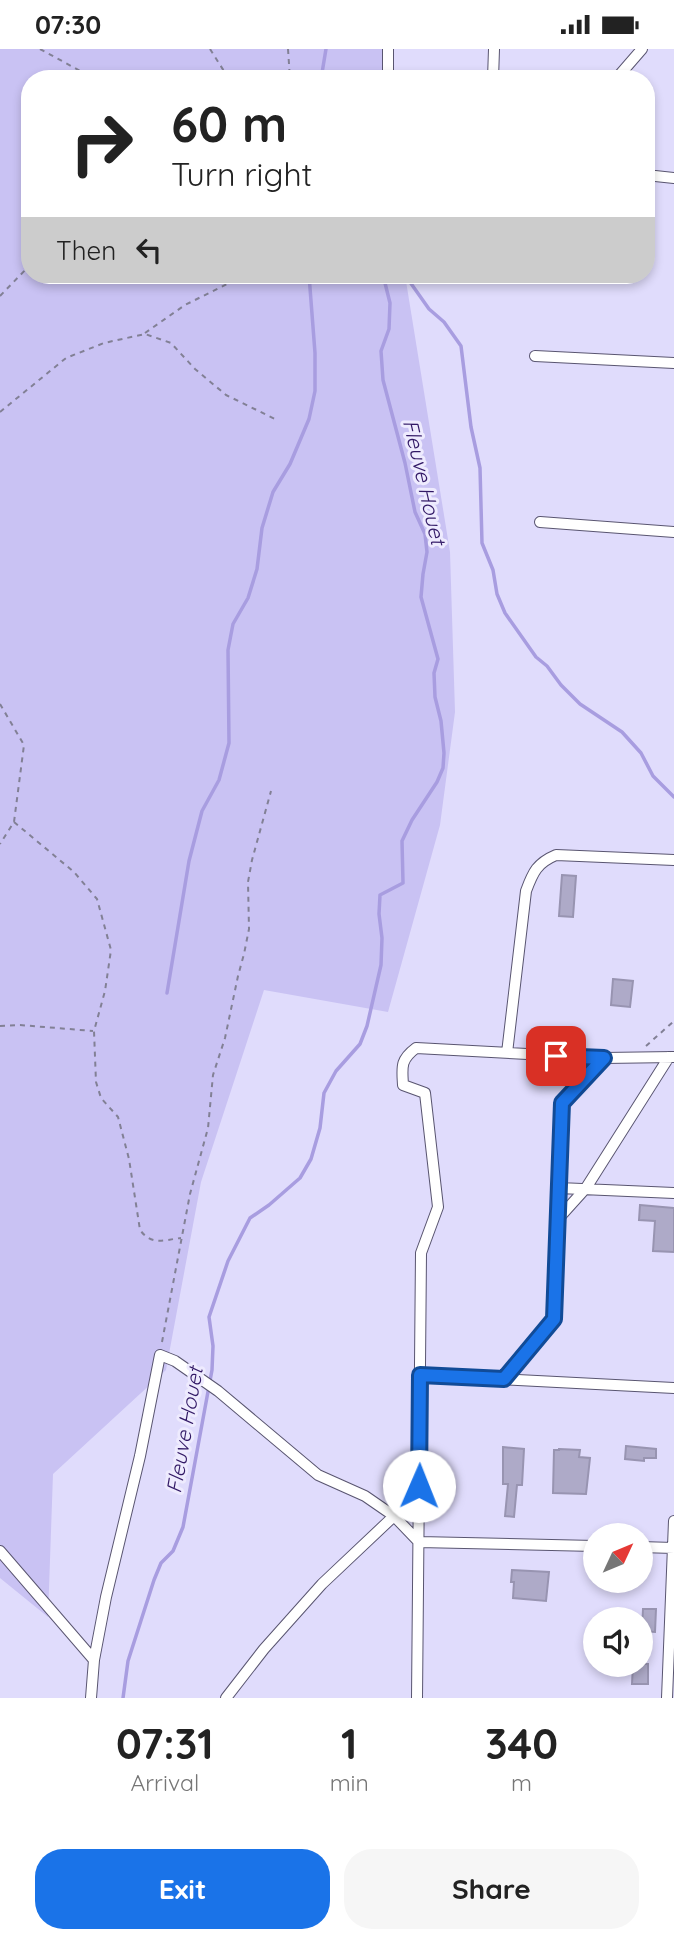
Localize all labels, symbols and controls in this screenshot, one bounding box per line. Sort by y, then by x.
text: 07:30 [35,8,101,41]
text: 60 m [171,93,287,154]
icon: right [56,98,147,189]
text: Turn right [171,154,312,194]
icon: left [130,231,168,269]
text: Then [56,234,116,267]
water label: Fleuve Houet [398,417,453,550]
pin [526,1026,586,1086]
icon: arrive [537,1037,575,1075]
water label: Fleuve Houet [160,1362,208,1495]
position arrow [382,1449,456,1523]
north arrow [583,1523,653,1593]
map controls [583,1523,653,1677]
button: sound [583,1607,653,1677]
text: 07:31 [116,1717,214,1770]
text: 1 [341,1717,357,1770]
text: 340 [485,1717,558,1770]
text: Arrival [130,1768,199,1797]
text: min [330,1768,369,1797]
text: m [511,1768,532,1797]
button: Exit [35,1849,330,1929]
button: Share [344,1849,639,1929]

